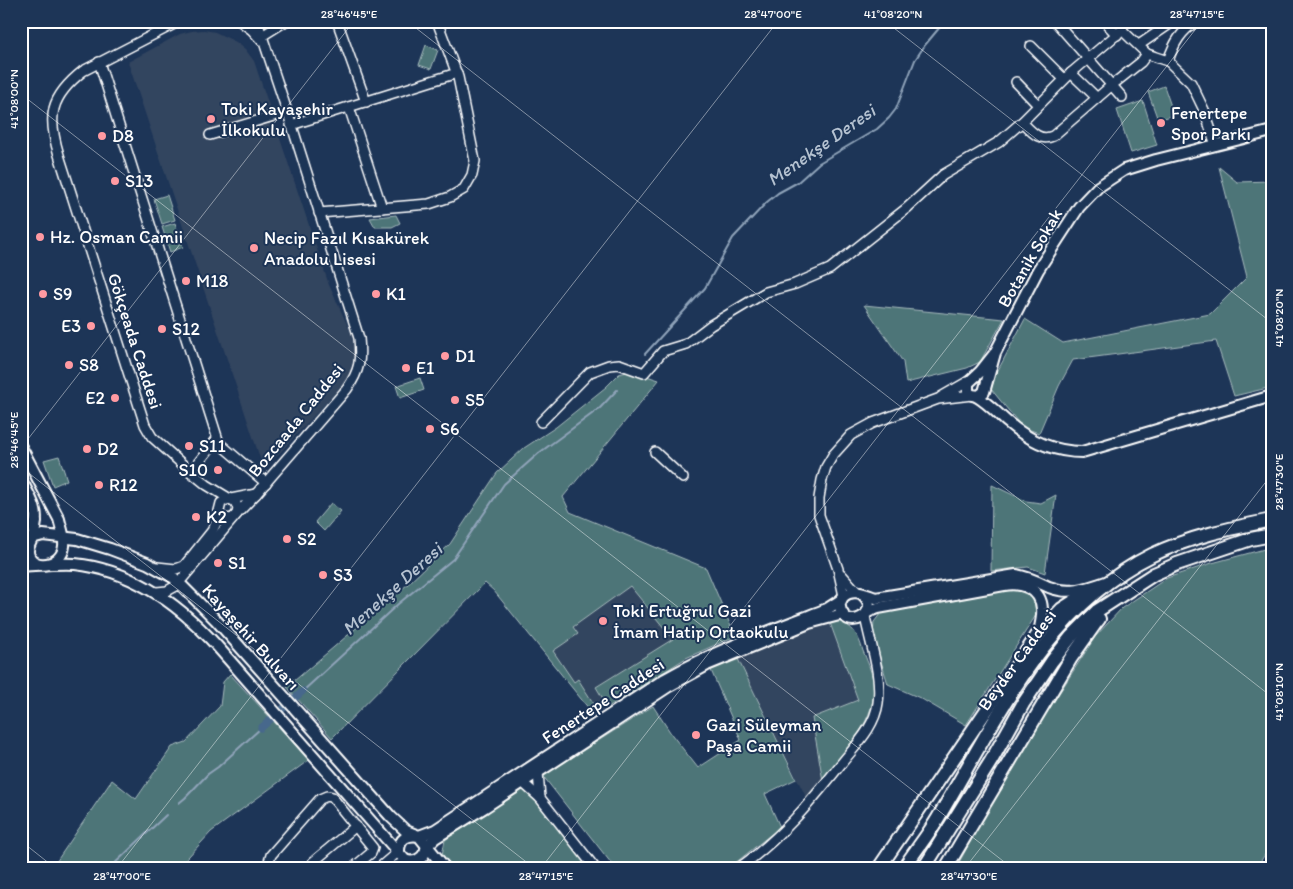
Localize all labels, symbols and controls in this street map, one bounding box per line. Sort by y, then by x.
text: 28°46'45"E [321,7,378,21]
text: 28°47'00"E [744,7,802,21]
text: 41°08'20"N [864,7,922,21]
text: 28°47'15"E [1170,7,1225,21]
text: 41°08'00"N [7,69,21,129]
place label: Toki Kayaşehir İlkokulu [221,98,334,141]
water label: Menekşe Deresi [762,98,881,191]
place label: Fenertepe Spor Parkı [1171,102,1251,145]
marker: Toki Kayaşehir İlkokulu [205,113,217,125]
marker: Fenertepe Spor Parkı [1155,117,1167,129]
place label: D8 [112,125,134,147]
marker: D8 [96,130,108,142]
place label: S13 [125,170,153,192]
marker: S13 [109,175,121,187]
street label: Botanik Sokak [993,205,1067,311]
place label: Hz. Osman Camii [50,226,183,248]
place label: Necip Fazıl Kısakürek Anadolu Lisesi [264,227,430,270]
marker: Hz. Osman Camii [34,231,46,243]
marker: Necip Fazıl Kısakürek Anadolu Lisesi [248,242,260,254]
street label: Gökçeada Caddesi [103,270,167,412]
place label: M18 [196,270,228,292]
marker: M18 [180,275,192,287]
place label: S9 [53,283,73,305]
place label: K1 [386,283,406,305]
marker: S9 [37,288,49,300]
marker: K1 [370,288,382,300]
text: 41°08'20"N [1272,289,1286,347]
place label: E3 [61,315,81,337]
place label: S12 [172,318,200,340]
marker: E3 [85,320,97,332]
marker: S12 [156,323,168,335]
place label: D1 [455,345,475,367]
marker: D1 [439,350,451,362]
place label: S8 [79,354,99,376]
place label: E1 [416,357,434,379]
marker: S8 [63,359,75,371]
street label: Bozcaada Caddesi [243,359,349,481]
marker: E1 [400,362,412,374]
place label: E2 [86,387,106,409]
place label: S5 [465,389,485,411]
marker: E2 [109,392,121,404]
marker: S5 [449,394,461,406]
text: 28°46'45"E [7,411,21,468]
place label: S6 [440,418,460,440]
marker: S6 [424,423,436,435]
place label: S11 [199,435,226,457]
place label: D2 [97,438,119,460]
marker: S11 [183,440,195,452]
marker: D2 [81,443,93,455]
text: 28°47'30"E [1272,453,1286,510]
place label: S10 [178,459,208,481]
marker: S10 [212,464,224,476]
place label: R12 [109,474,138,496]
marker: R12 [93,479,105,491]
place label: K2 [206,506,228,528]
marker: K2 [190,511,202,523]
place label: S2 [297,528,317,550]
marker: S2 [281,533,293,545]
water label: Menekşe Deresi [337,537,448,640]
place label: S1 [228,552,246,574]
marker: S1 [212,557,224,569]
place label: S3 [333,564,353,586]
marker: S3 [317,569,329,581]
street label: Kayaşehir Bulvarı [197,579,305,695]
place label: Toki Ertuğrul Gazi İmam Hatip Ortaokulu [613,600,789,643]
street label: Beyder Caddesi [973,605,1061,715]
marker: Toki Ertuğrul Gazi İmam Hatip Ortaokulu [597,615,609,627]
street label: Fenertepe Caddesi [538,653,668,749]
text: 41°08'10"N [1272,663,1286,721]
place label: Gazi Süleyman Paşa Camii [706,714,822,757]
marker: Gazi Süleyman Paşa Camii [690,729,702,741]
text: 28°47'00"E [93,869,151,883]
text: 28°47'15"E [519,869,574,883]
text: 28°47'30"E [941,869,998,883]

